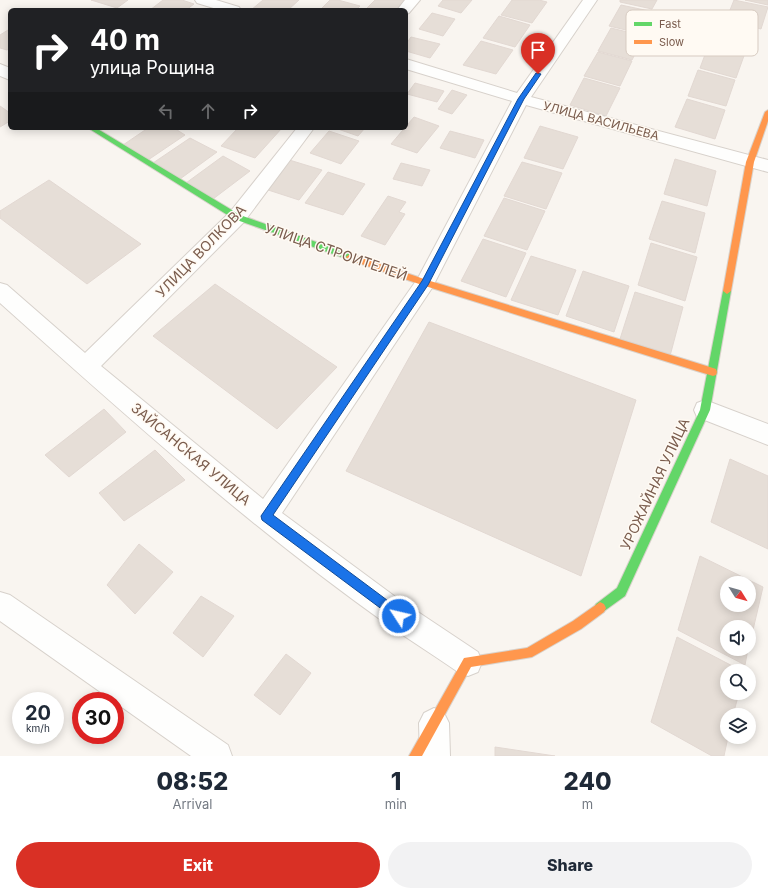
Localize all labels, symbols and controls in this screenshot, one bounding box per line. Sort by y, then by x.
legend [626,10,758,56]
text: Fast [659,17,681,31]
text: 40 m [90,23,160,57]
icon: right [24,24,76,76]
pin [521,33,555,74]
text: Slow [659,35,684,49]
icon: arrive [527,39,549,61]
text: улица Рощина [90,57,215,78]
street label: УЛИЦА ВАСИЛЬЕВА [541,98,661,143]
icon: left [155,100,177,122]
icon: ahead [197,100,219,122]
icon: right [239,100,261,122]
street label: УЛИЦА ВОЛКОВА [152,201,249,301]
street label: УЛИЦА СТРОИТЕЛЕЙ [263,218,410,284]
street label: ЗАЙСАНСКАЯ УЛИЦА [128,398,255,509]
street label: УРОЖАЙНАЯ УЛИЦА [616,414,693,553]
north arrow [720,576,756,612]
map controls [720,576,756,744]
position arrow [378,595,420,637]
button: sound [720,620,756,656]
button: search [720,664,756,700]
speed limit sign: 30 [72,692,124,744]
text: 20 [25,701,51,725]
button: layers [720,708,756,744]
text: km/h [26,722,50,734]
text: 08:52 [156,767,228,796]
text: 1 [391,767,401,796]
text: 240 [563,767,612,796]
text: Arrival [172,796,212,812]
text: min [385,796,407,812]
text: m [582,796,593,812]
button: Exit [16,842,380,888]
button: Share [388,842,752,888]

